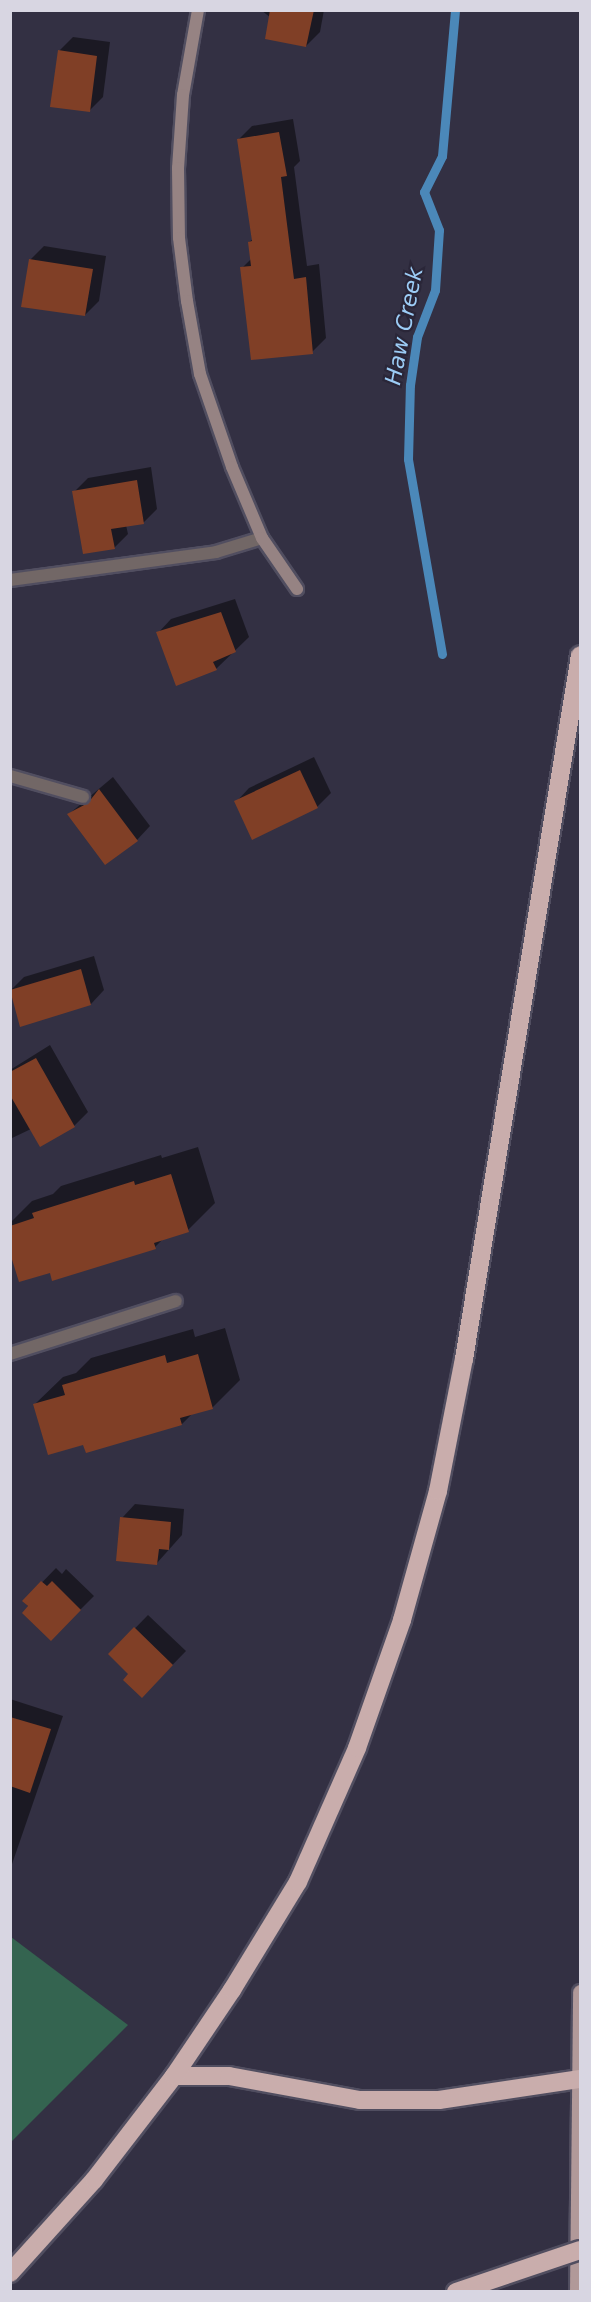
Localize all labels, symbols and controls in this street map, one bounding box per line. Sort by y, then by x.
water label: Haw Creek [380,265,428,387]

